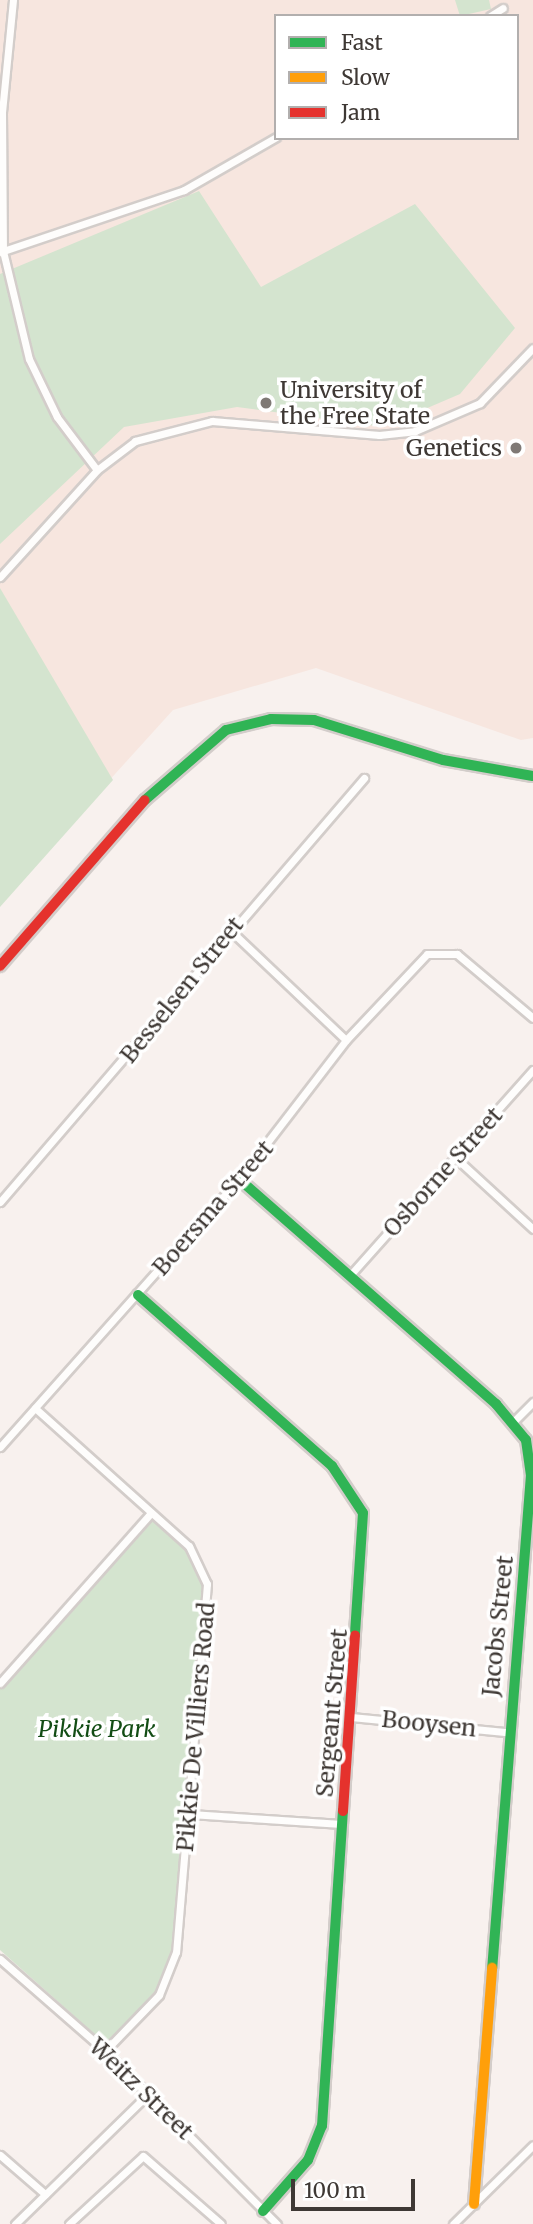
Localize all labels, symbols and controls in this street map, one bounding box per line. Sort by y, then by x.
legend [274,14,519,140]
text: Fast [341,29,383,56]
text: Slow [341,64,390,91]
text: Jam [341,99,380,126]
place label: University of the Free State [280,376,430,430]
marker: University of the Free State [258,395,274,411]
place label: Genetics [406,434,502,462]
marker: Genetics [508,440,524,456]
street label: Besselsen Street [115,911,249,1069]
street label: Osborne Street [378,1102,508,1242]
street label: Boersma Street [147,1135,279,1281]
street label: Jacobs Street [477,1554,519,1698]
street label: Pikkie De Villiers Road [171,1601,221,1853]
street label: Sergeant Street [311,1628,353,1798]
street label: Booysen [380,1705,478,1743]
park label: Pikkie Park [38,1715,156,1743]
street label: Weitz Street [83,2033,199,2145]
scale bar [295,2164,419,2208]
text: 100 m [304,2177,366,2204]

